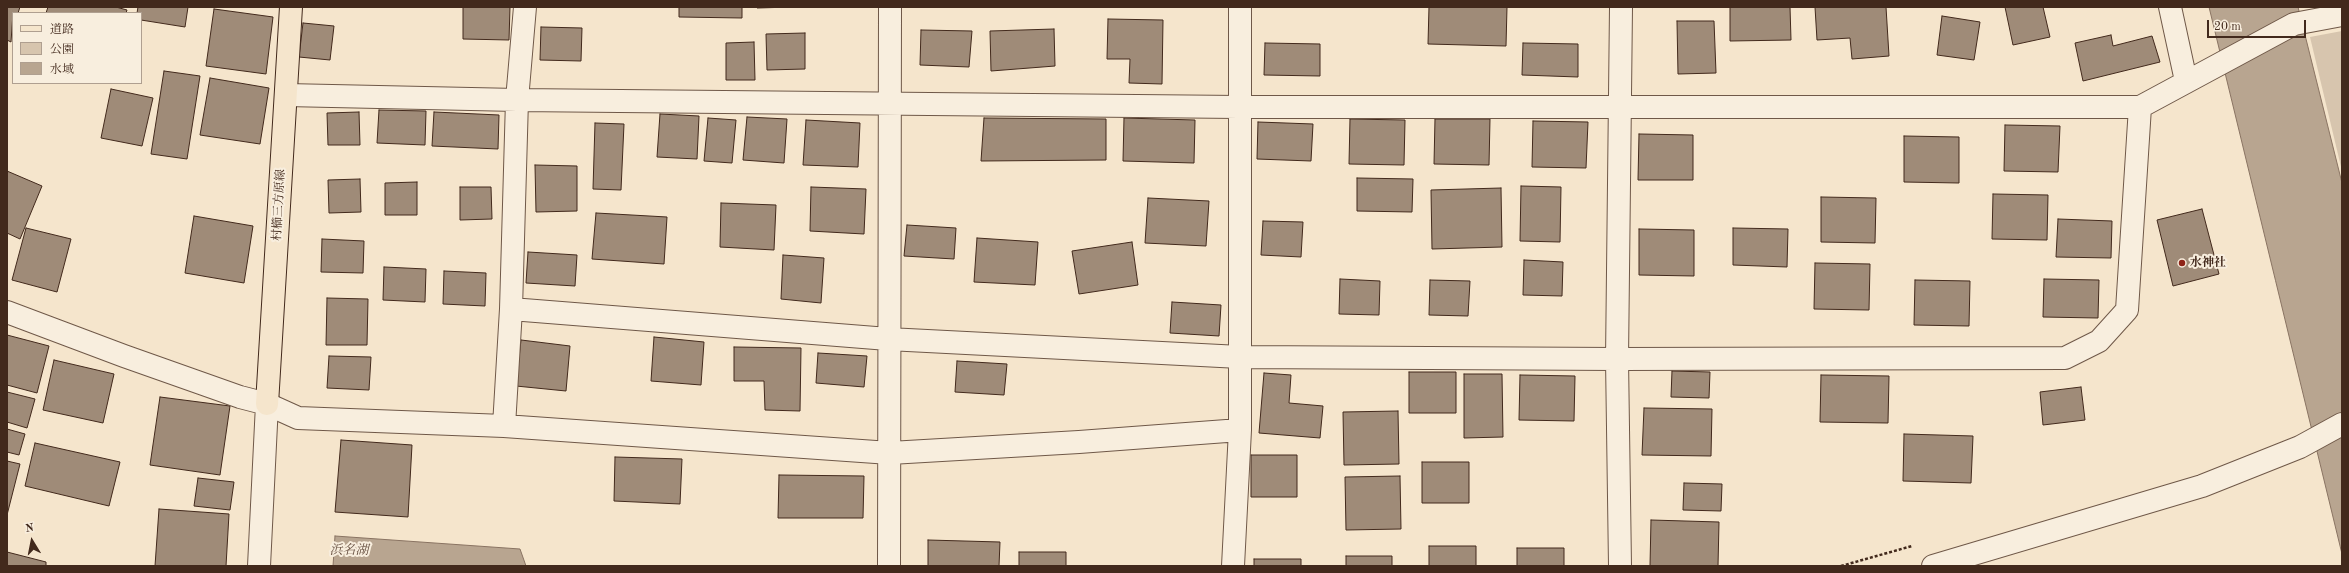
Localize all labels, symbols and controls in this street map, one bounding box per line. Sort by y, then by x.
legend [12,12,142,84]
scale bar [2209,12,2308,38]
text: 20 m [2214,21,2241,33]
text: 道路 [50,24,74,36]
text: 公園 [50,44,74,56]
text: 水域 [50,64,74,76]
street label: 村櫛三方原線 [270,169,288,241]
place label: 水神社 [2190,256,2226,270]
marker: 水神社 [2177,258,2187,268]
north arrow [12,521,52,561]
text: N [25,523,35,535]
water label: 浜名湖 [330,543,368,559]

